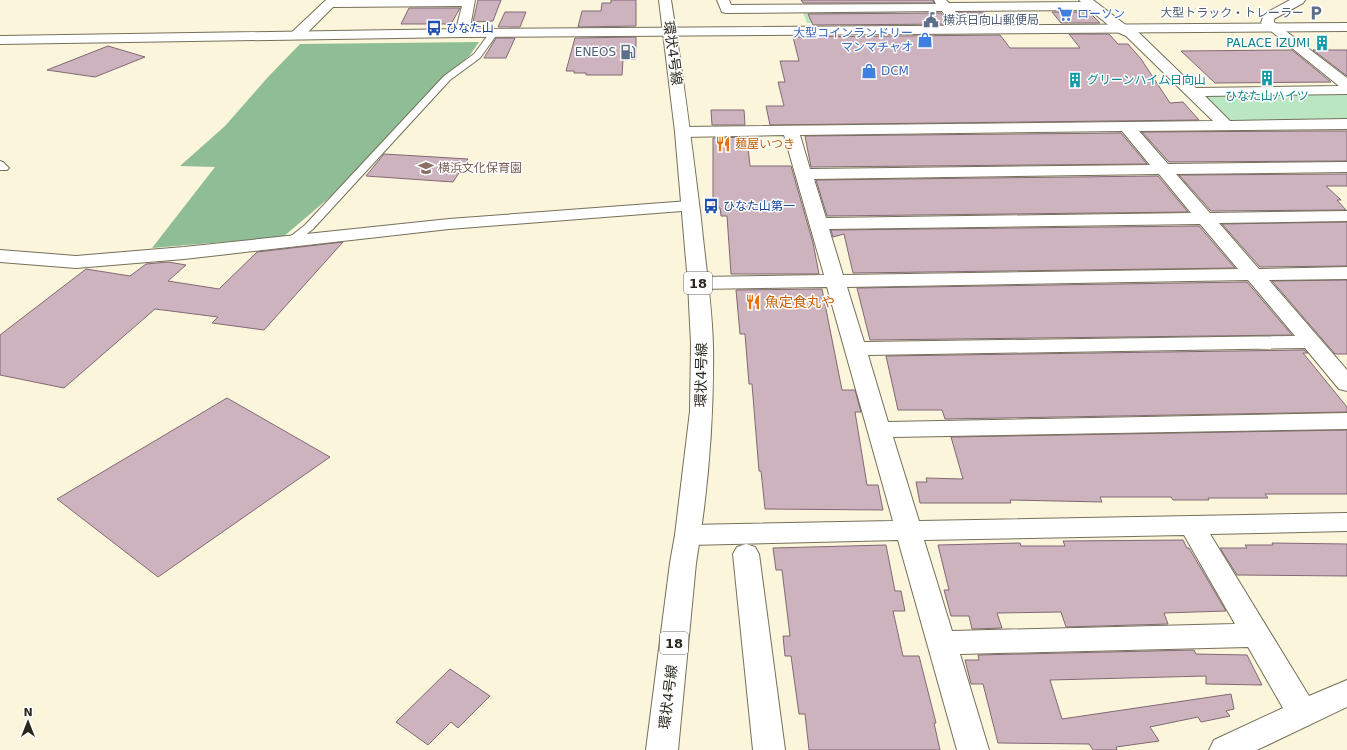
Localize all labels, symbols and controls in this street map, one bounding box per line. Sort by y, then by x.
parking icon: 大型トラック・トレーラー [1307,4,1325,22]
supermarket icon: ローソン [1056,5,1074,23]
place label: 大型トラック・トレーラー [1160,6,1304,20]
place label: ローソン [1077,7,1125,21]
public building icon: 横浜日向山郵便局 [922,11,940,29]
place label: 横浜日向山郵便局 [943,13,1039,27]
bus stop icon: ひなた山 [425,19,443,37]
street label: 環状4号線 [661,20,685,86]
place label: ひなた山 [446,21,494,35]
place label: 大型コインランドリー マンマチャオ [793,26,913,54]
shop icon: 大型コインランドリー マンマチャオ [916,31,934,49]
building icon: PALACE IZUMI [1313,34,1331,52]
place label: PALACE IZUMI [1226,36,1310,50]
fuel station icon: ENEOS [619,43,637,61]
place label: ENEOS [575,45,616,59]
shop icon: DCM [860,62,878,80]
place label: DCM [881,64,909,78]
building icon: ひなた山ハイツ [1258,69,1276,87]
building icon: グリーンハイム日向山 [1066,71,1084,89]
place label: グリーンハイム日向山 [1087,73,1206,87]
place label: ひなた山ハイツ [1225,89,1309,103]
restaurant icon: 麺屋いつき [714,135,732,153]
place label: 麺屋いつき [735,137,795,151]
school or university icon: 横浜文化保育園 [417,159,435,177]
place label: 横浜文化保育園 [438,161,522,175]
bus stop icon: ひなた山第一 [702,197,720,215]
place label: ひなた山第一 [723,199,795,213]
road number: 18 [684,272,712,294]
restaurant icon: 魚定食丸や [744,293,762,311]
place label: 魚定食丸や [765,294,835,310]
street label: 環状4号線 [692,342,710,408]
road number: 18 [660,632,688,654]
street label: 環状4号線 [656,664,680,730]
north arrow [8,702,48,742]
text: N [23,706,33,719]

